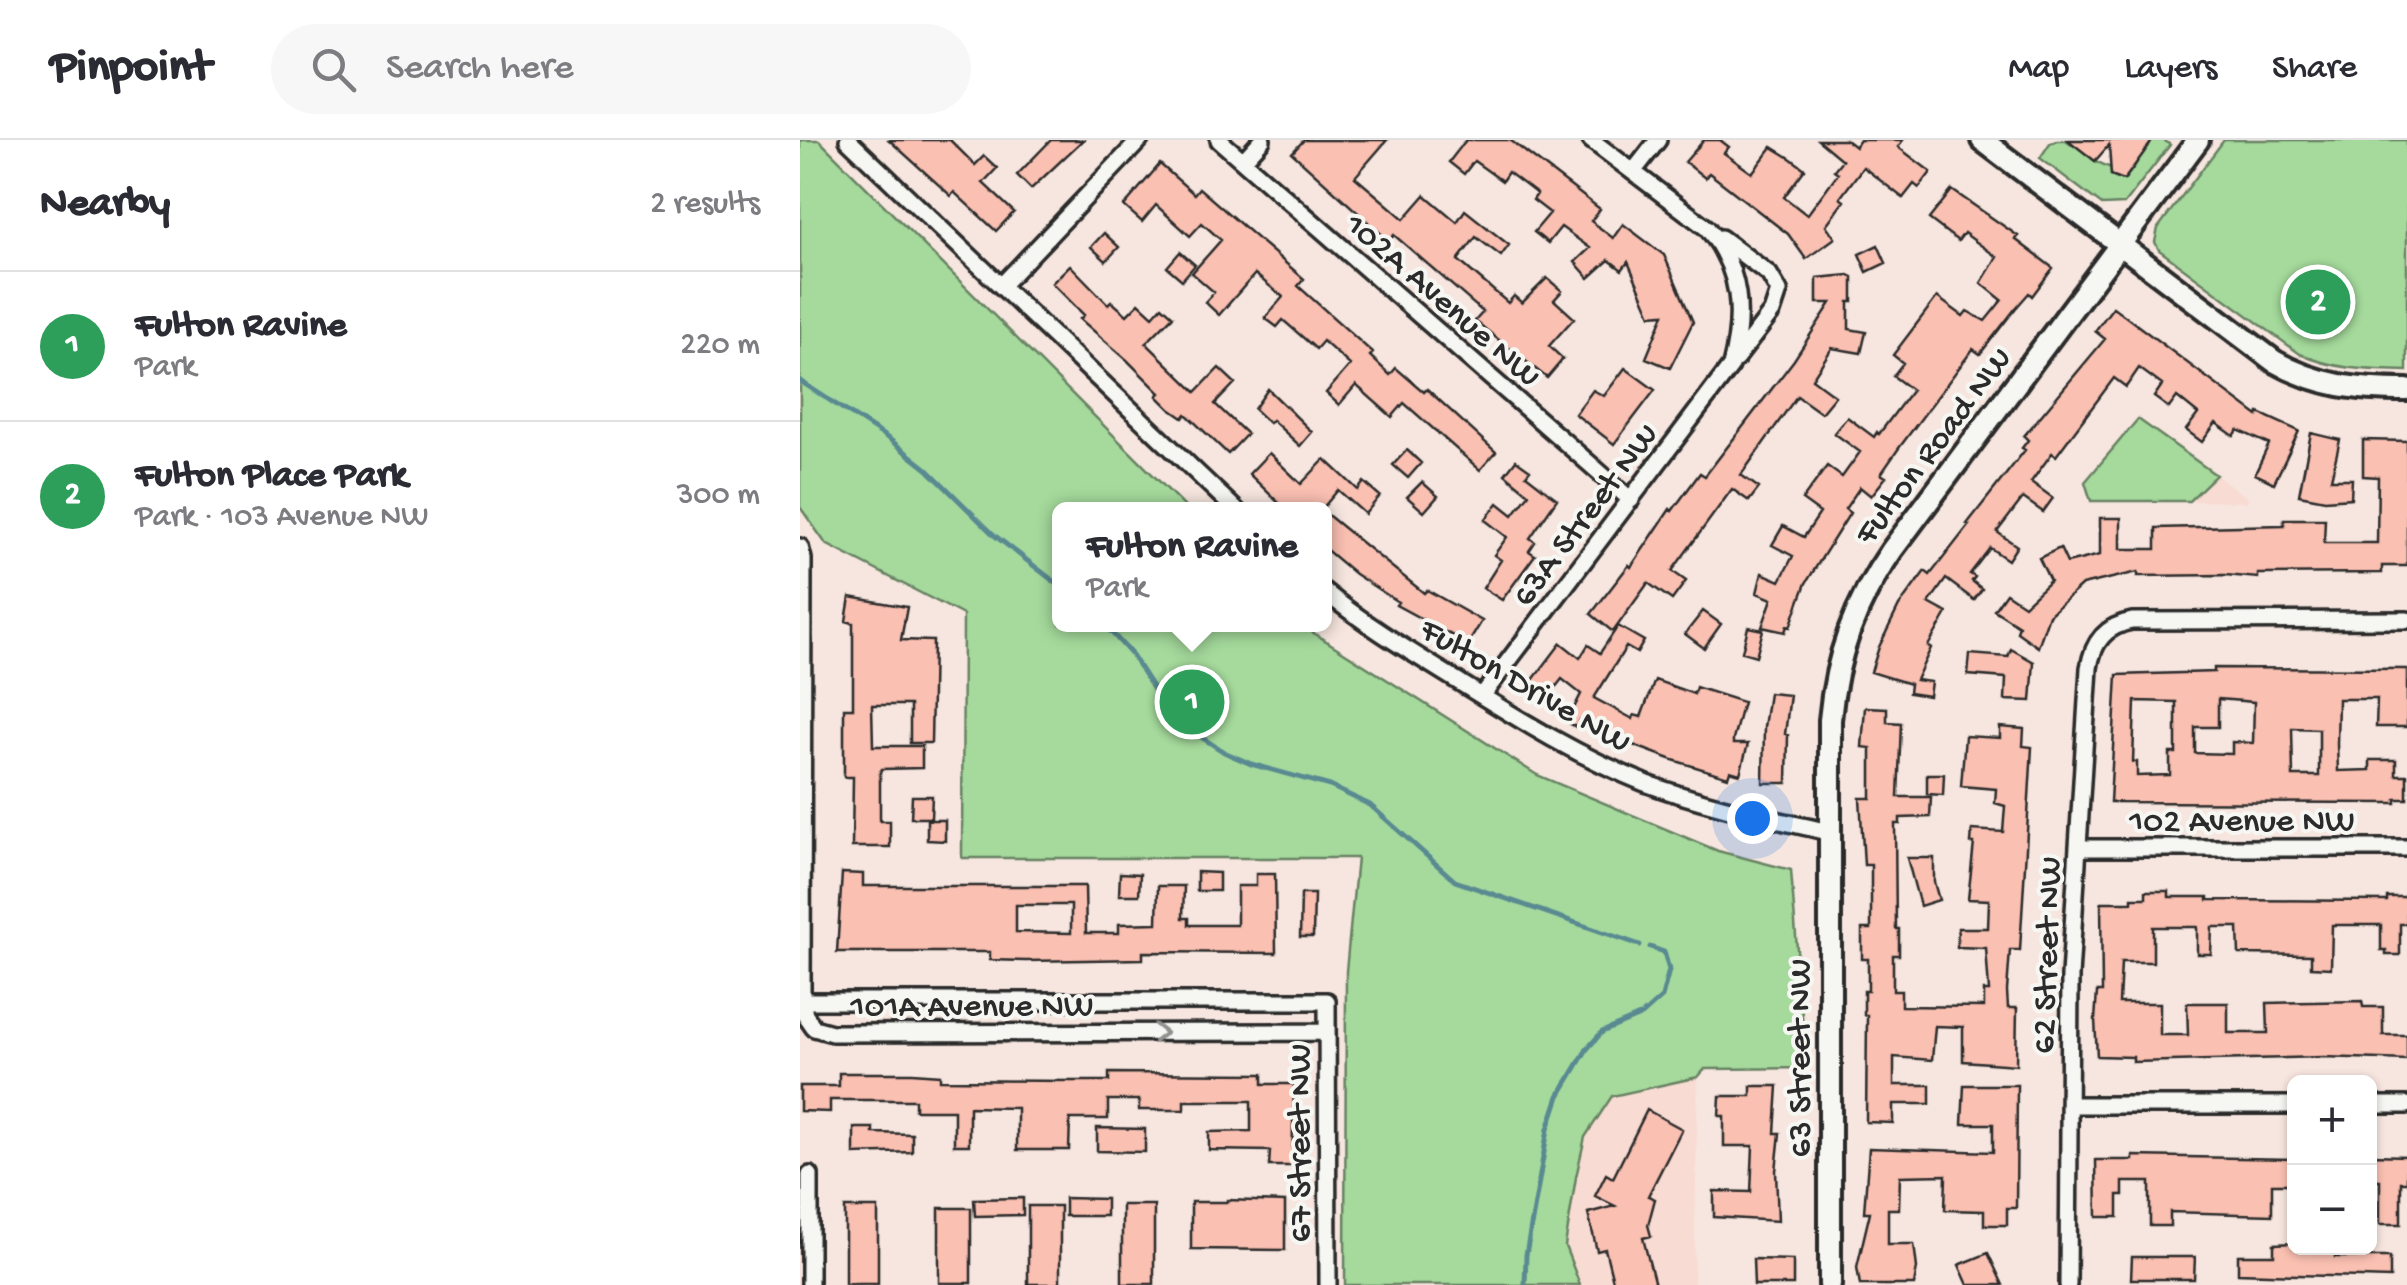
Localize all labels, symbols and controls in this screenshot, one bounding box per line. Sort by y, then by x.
search box [271,24,971,114]
text: Pinpoint [50,41,211,98]
icon: search [306,42,361,97]
text: Search here [386,47,573,91]
text: Map [2008,49,2069,90]
text: Layers [2124,49,2217,90]
text: Share [2272,49,2357,90]
text: Nearby [40,181,170,230]
text: 2 results [650,186,760,224]
street label: 102A Avenue NW [1334,205,1548,398]
pin: 2 [2286,264,2350,340]
text: Fulton Ravine [135,305,347,349]
text: 1 [66,327,79,365]
text: 220 m [680,327,760,365]
street label: Fulton Road NW [1847,340,2023,555]
text: Park [135,349,196,387]
street label: 63A Street NW [1505,416,1670,616]
text: Fulton Place Park [135,455,407,499]
text: 2 [65,477,80,515]
text: 300 m [677,477,760,515]
text: Park · 103 Avenue NW [135,499,428,537]
popup [1052,502,1332,632]
text: Fulton Ravine [1086,526,1298,570]
text: Park [1086,570,1147,608]
street label: Fulton Drive NW [1411,610,1637,765]
pin: 1 [1160,664,1224,740]
your location [1727,793,1778,844]
street label: 102 Avenue NW [2128,803,2355,844]
street label: 62 Street NW [2026,856,2073,1055]
street label: 63 Street NW [1782,959,1823,1157]
street label: 101A Avenue NW [849,988,1094,1029]
one-way arrow [1152,1022,1168,1044]
street label: 67 Street NW [1282,1044,1323,1242]
map controls [2287,1075,2377,1255]
button: + [2287,1075,2377,1165]
button: − [2287,1165,2377,1255]

